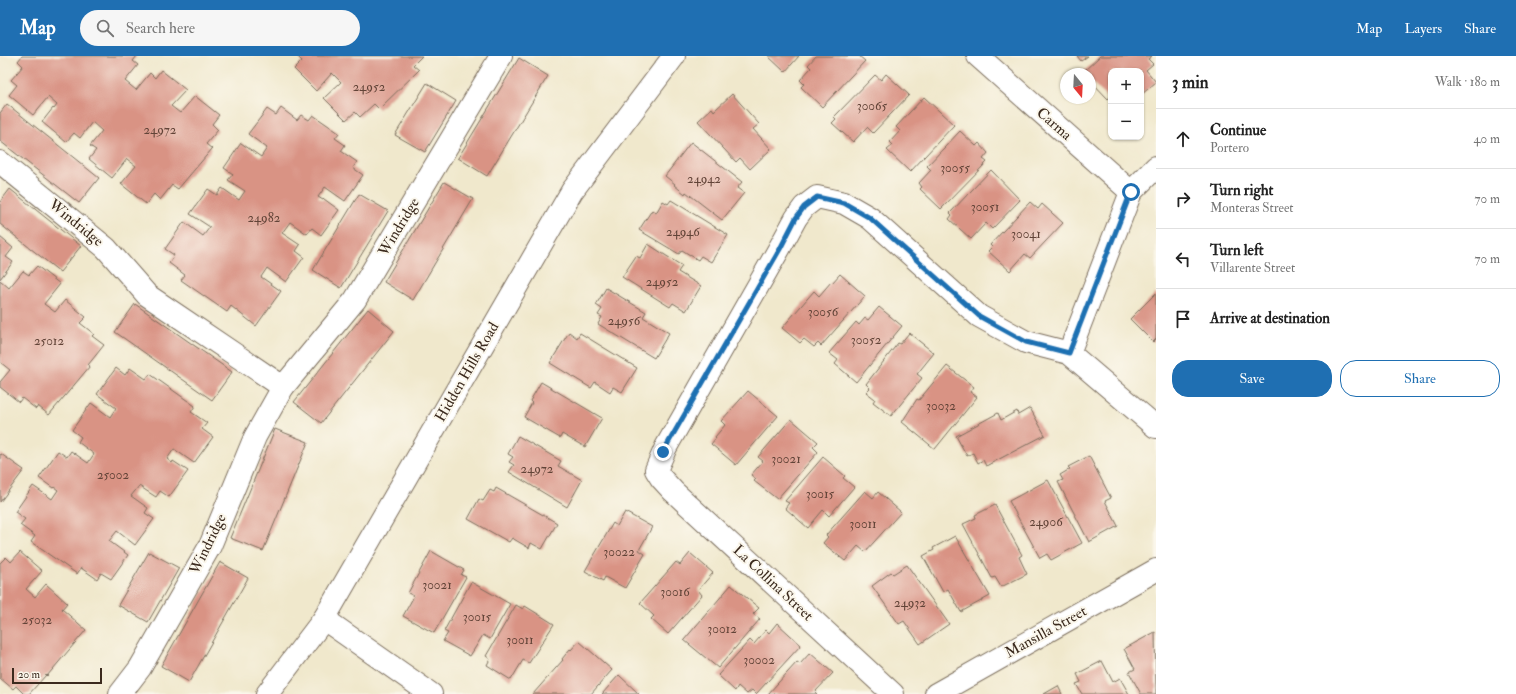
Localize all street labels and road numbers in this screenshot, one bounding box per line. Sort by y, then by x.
street label: Carma [1032,104,1076,145]
street label: Windridge [374,194,424,261]
street label: Windridge [44,195,107,251]
street label: Hidden Hills Road [431,318,503,425]
street label: Windridge [185,511,231,578]
street label: La Collina Street [729,541,817,625]
street label: Mansilla Street [1002,602,1090,662]

